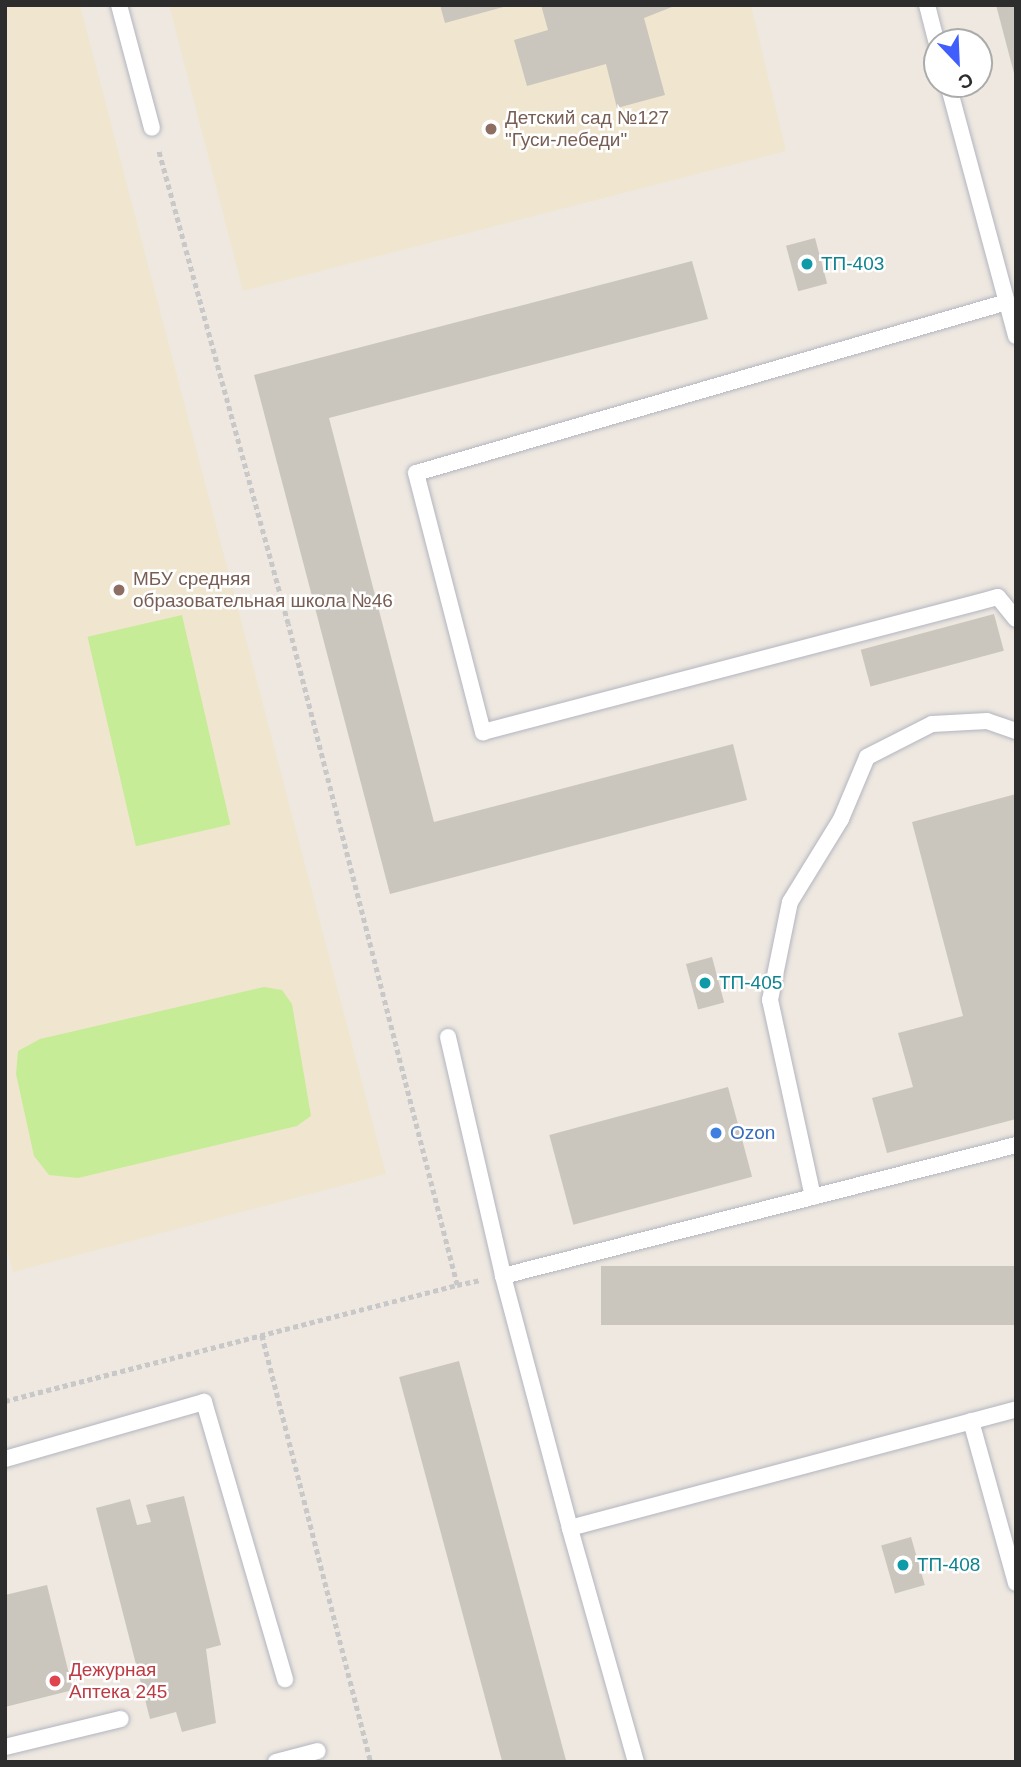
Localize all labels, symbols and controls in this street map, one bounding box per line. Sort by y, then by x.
north arrow [923,28,993,98]
text: С [955,69,976,93]
place label: Детский сад №127 "Гуси-лебеди" [505,107,669,151]
marker: Детский сад №127 "Гуси-лебеди" [483,121,499,137]
place label: ТП-403 [821,253,884,275]
marker: ТП-403 [799,256,815,272]
place label: МБУ средняя образовательная школа №46 [133,568,393,612]
marker: МБУ средняя образовательная школа №46 [111,582,127,598]
place label: ТП-405 [719,972,782,994]
marker: ТП-405 [697,975,713,991]
place label: Ozon [730,1122,775,1144]
marker: Ozon [708,1125,724,1141]
place label: ТП-408 [917,1554,980,1576]
marker: ТП-408 [895,1557,911,1573]
place label: Дежурная Аптека 245 [69,1659,167,1703]
marker: Дежурная Аптека 245 [47,1673,63,1689]

